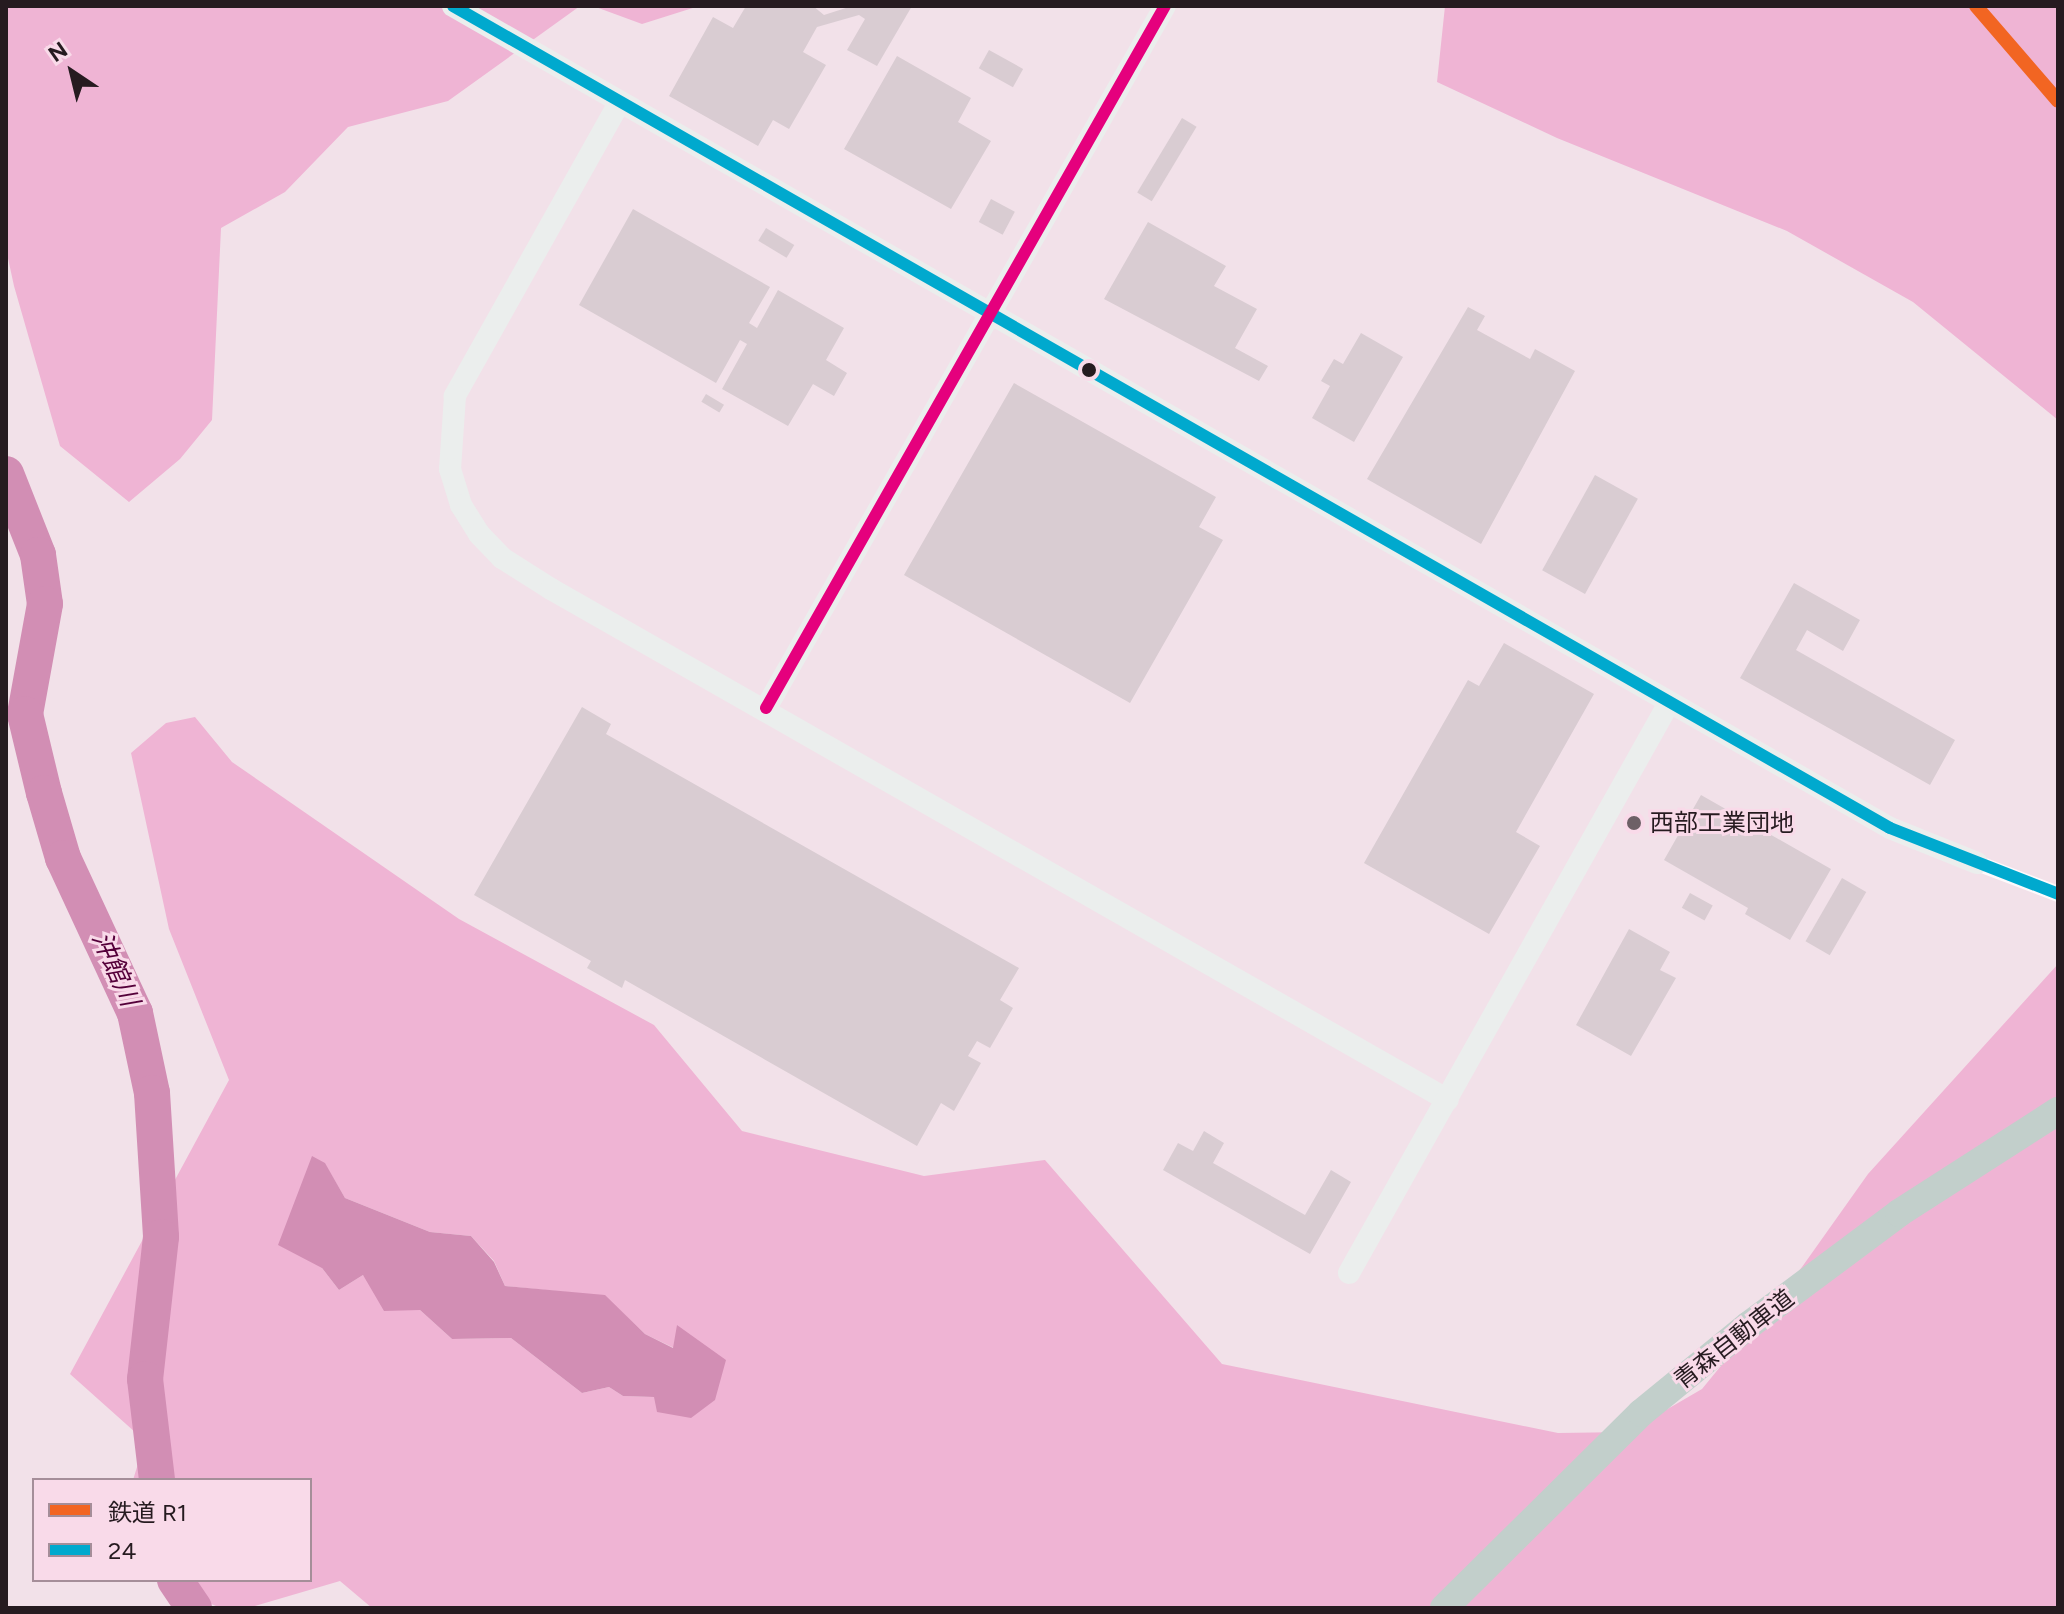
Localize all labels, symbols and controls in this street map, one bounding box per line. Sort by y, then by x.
north arrow [32,32,112,112]
text: N [43,36,73,68]
unlabelled marker [1081,362,1097,378]
place label: 西部工業団地 [1650,809,1794,837]
marker: 西部工業団地 [1625,814,1643,832]
water label: 沖館川 [85,927,145,1011]
street label: 青森自動車道 [1668,1283,1800,1395]
legend [32,1478,312,1582]
text: 鉄道 R1 [108,1498,187,1527]
text: 24 [108,1536,136,1565]

